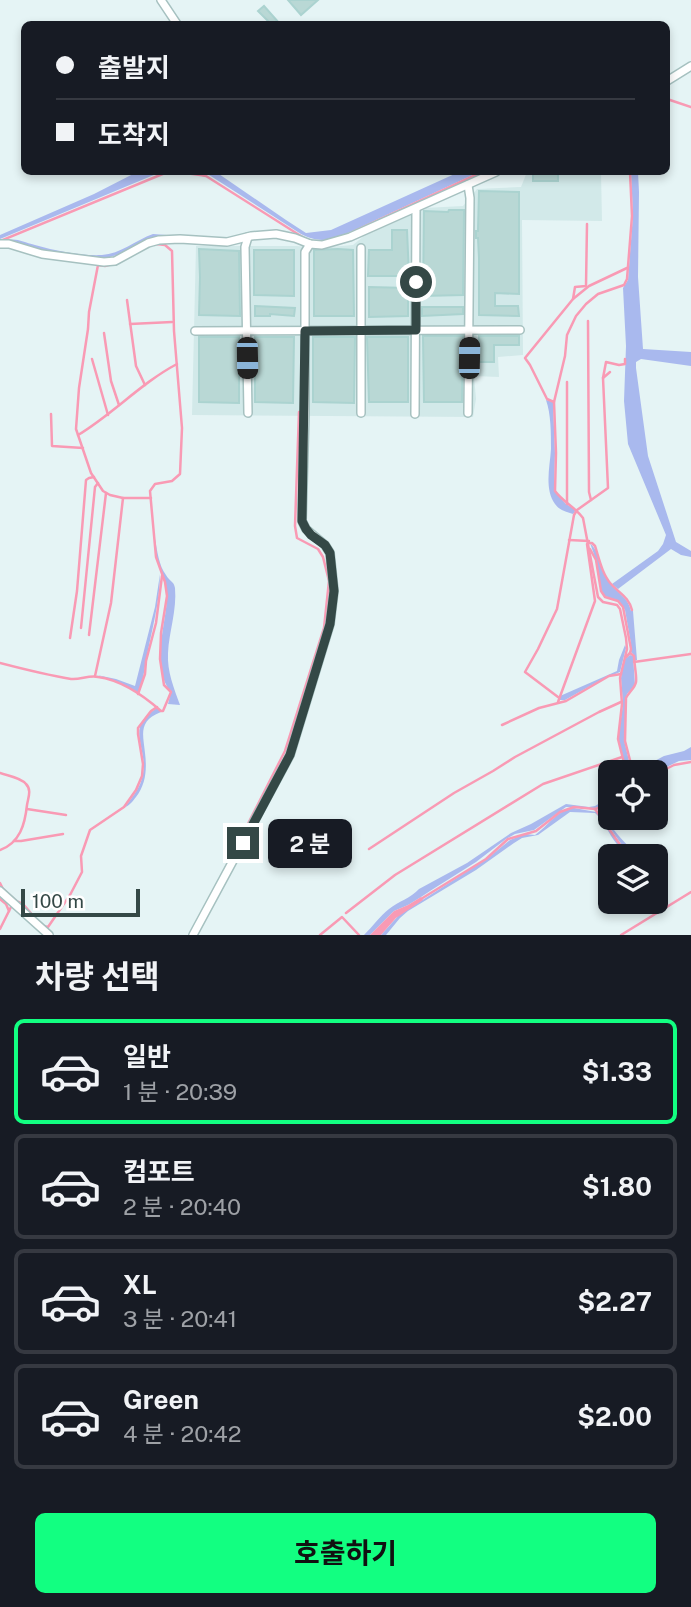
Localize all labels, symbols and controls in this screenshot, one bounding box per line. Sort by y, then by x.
text: 출발지 [98,52,170,83]
text: 도착지 [98,119,170,150]
route start [400,266,432,298]
car [237,337,258,379]
car [459,337,480,379]
map controls [598,760,668,914]
button: locate [598,760,668,830]
callout: 2 분 [268,818,352,868]
route end [227,827,259,859]
text: 2 분 [290,830,330,857]
button: layers [598,844,668,914]
scale bar [21,886,140,918]
text: 100 m [32,890,84,912]
text: 차량 선택 [35,958,160,995]
icon: car [39,1040,102,1103]
text: 일반 [123,1041,171,1072]
text: $1.33 [582,1056,652,1087]
text: 1 분 · 20:39 [123,1078,237,1105]
icon: car [39,1155,102,1218]
text: 컴포트 [123,1156,195,1187]
text: $1.80 [582,1171,652,1202]
text: 2 분 · 20:40 [123,1193,241,1220]
text: XL [123,1269,157,1300]
icon: car [39,1270,102,1333]
text: $2.27 [577,1286,652,1317]
text: 3 분 · 20:41 [123,1305,237,1332]
text: Green [123,1384,199,1415]
icon: car [39,1385,102,1448]
text: $2.00 [577,1401,652,1432]
text: 4 분 · 20:42 [123,1420,242,1447]
button: 호출하기 [35,1513,656,1593]

